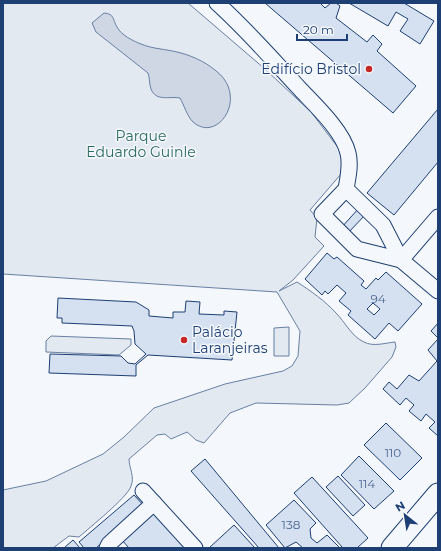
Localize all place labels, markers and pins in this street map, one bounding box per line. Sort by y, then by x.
place label: Edifício Bristol [261,60,361,78]
marker: Edifício Bristol [364,64,374,74]
place label: Palácio Laranjeiras [192,323,268,357]
marker: Palácio Laranjeiras [179,335,189,345]

